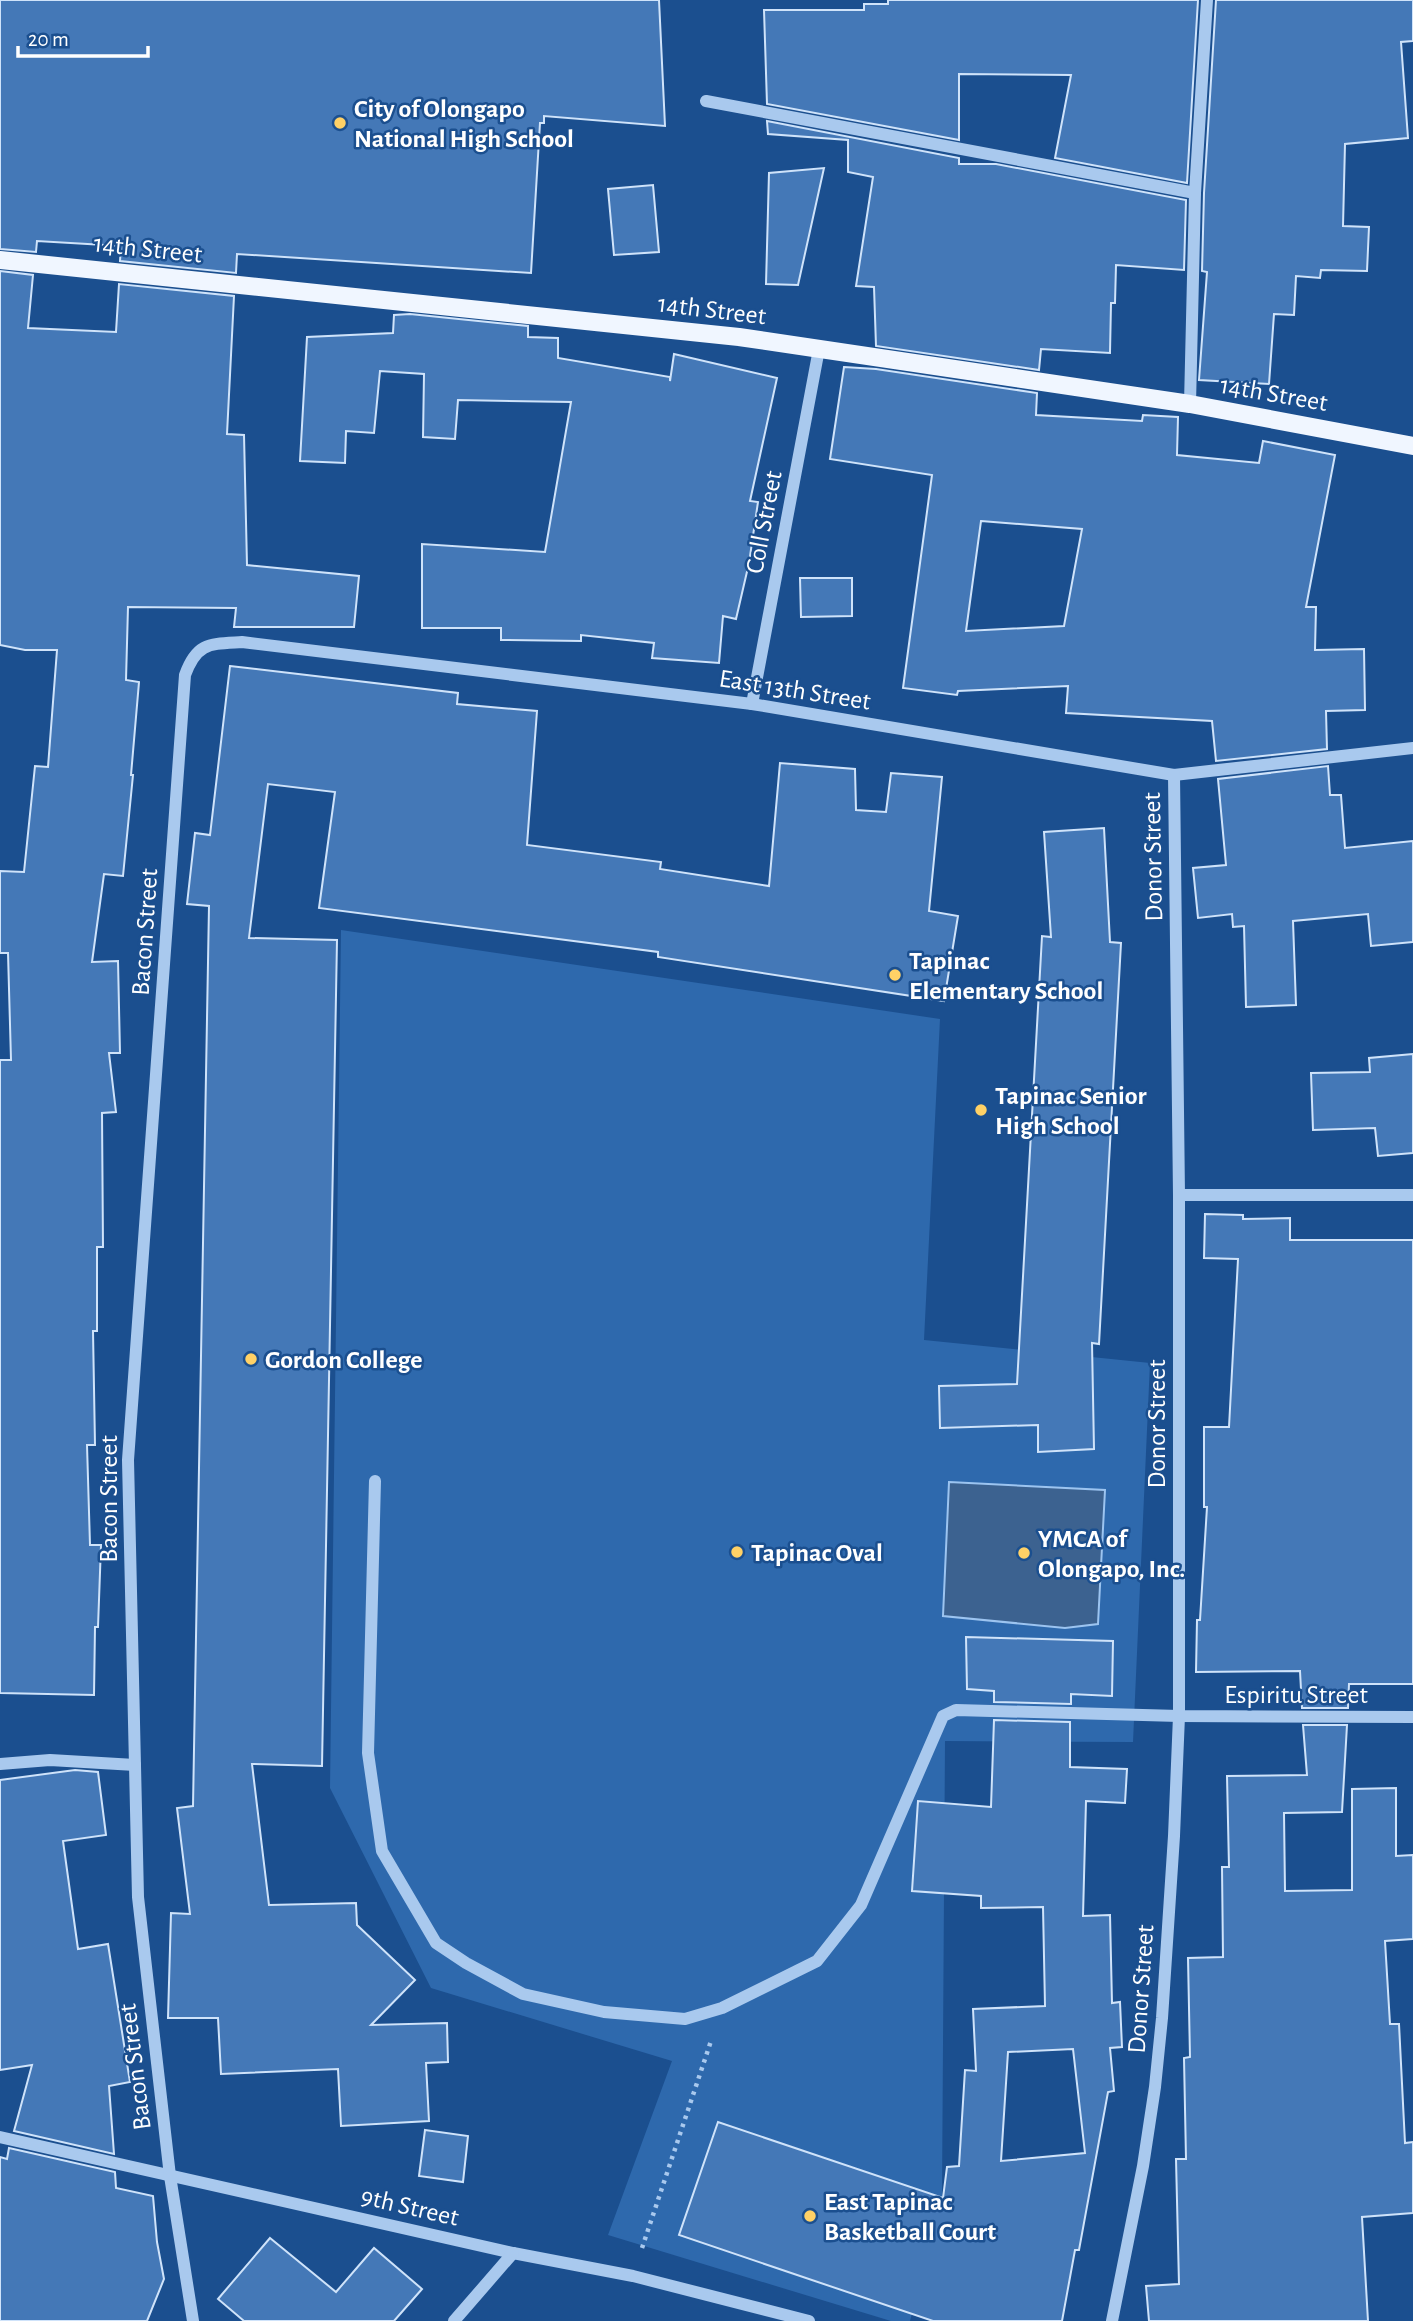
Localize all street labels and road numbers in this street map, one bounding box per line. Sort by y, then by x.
street label: 14th Street [92,230,203,268]
street label: 14th Street [656,290,767,330]
street label: 14th Street [1218,372,1330,416]
street label: Coll Street [741,469,787,576]
street label: East 13th Street [717,665,873,715]
street label: Donor Street [1139,792,1167,922]
street label: Bacon Street [128,868,162,997]
street label: Donor Street [1144,1359,1170,1489]
street label: Bacon Street [96,1435,122,1563]
street label: Espiritu Street [1224,1682,1368,1708]
street label: Donor Street [1124,1924,1158,2054]
street label: Bacon Street [114,2002,156,2132]
street label: 9th Street [358,2183,461,2231]

